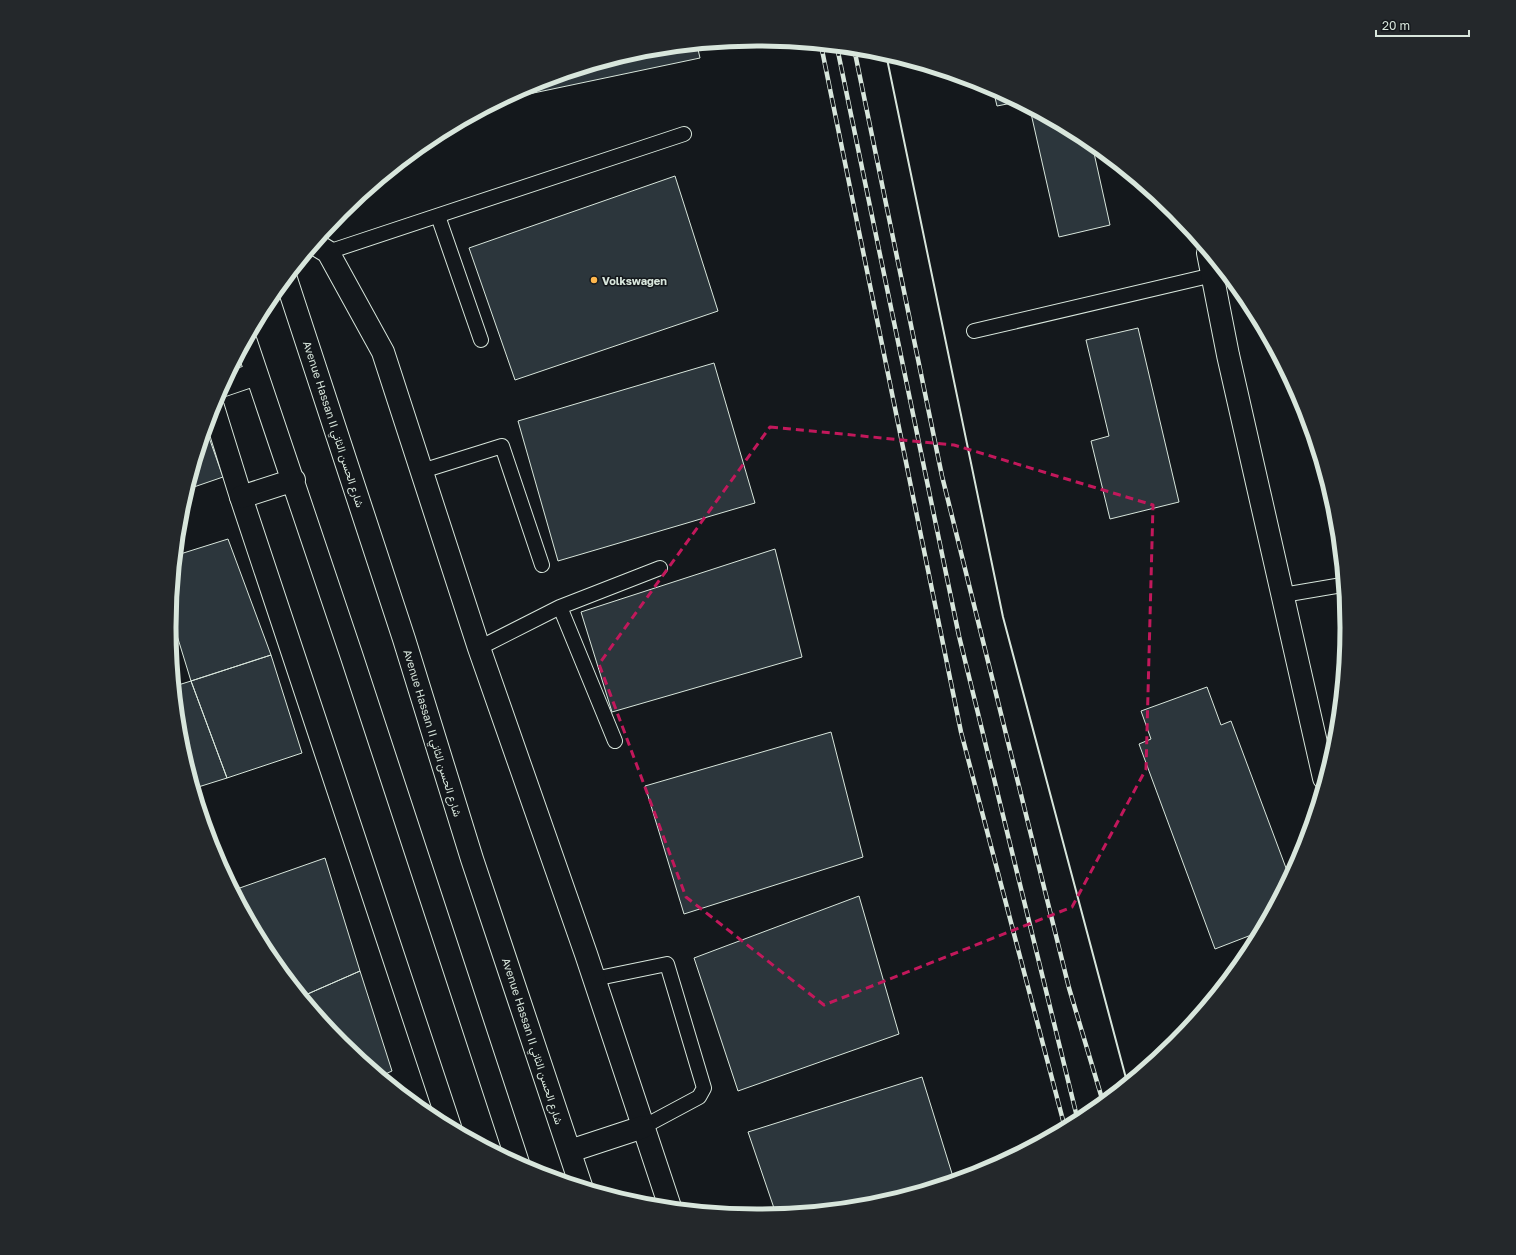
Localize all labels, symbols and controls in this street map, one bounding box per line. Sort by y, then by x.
scale bar [1376,12,1469,38]
text: 20 m [1382,18,1410,33]
place label: Volkswagen [602,274,667,287]
marker: Volkswagen [589,275,599,285]
street label: Avenue Hassan II شارع الحسن الثاني [297,339,367,510]
street label: Avenue Hassan II شارع الحسن الثاني [397,648,465,820]
street label: Avenue Hassan II شارع الحسن الثاني [496,956,566,1127]

